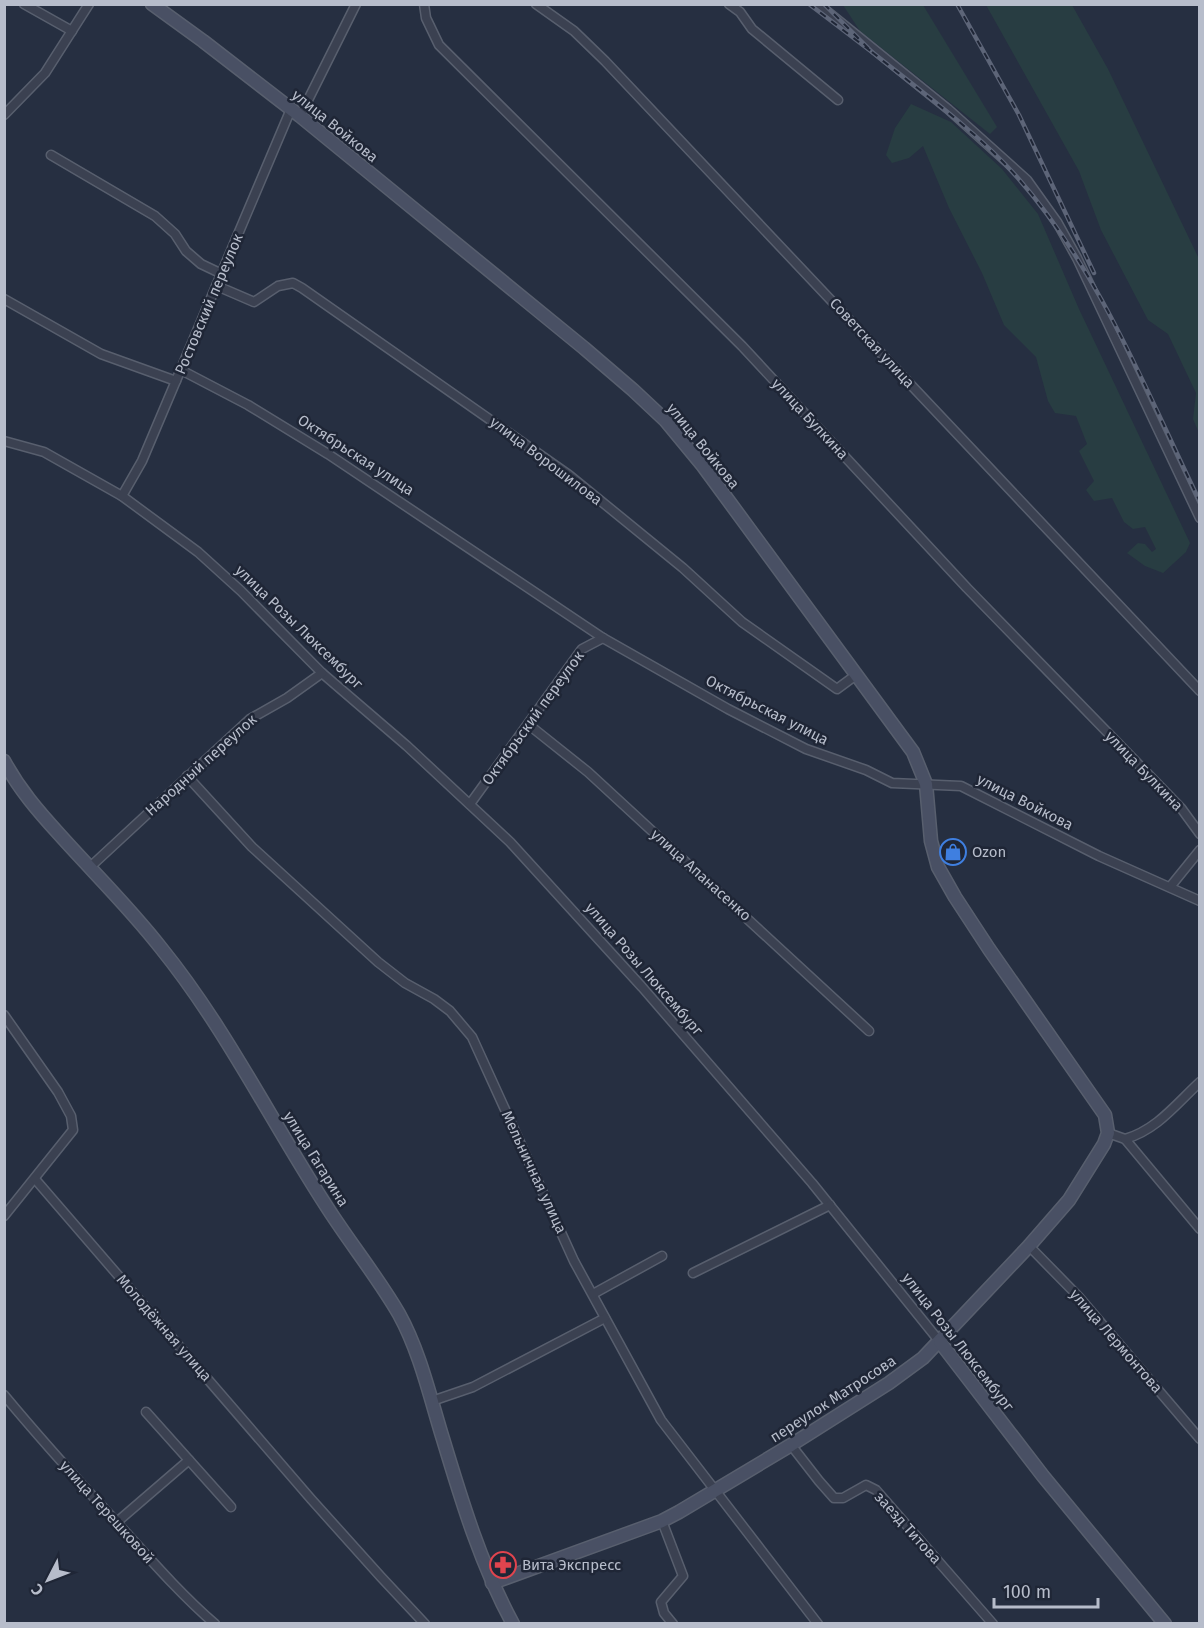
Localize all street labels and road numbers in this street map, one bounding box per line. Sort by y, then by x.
street label: улица Войкова [288,86,382,166]
street label: Ростовский переулок [171,231,247,377]
street label: Советская улица [826,294,918,392]
street label: улица Булкина [768,375,852,463]
street label: улица Войкова [663,399,743,493]
street label: Октябрьская улица [294,411,418,499]
street label: улица Ворошилова [486,413,606,509]
street label: улица Розы Люксембург [231,561,367,693]
street label: Октябрьский переулок [478,647,588,789]
street label: Октябрьская улица [703,671,831,749]
street label: Народный переулок [142,710,261,820]
street label: улица Булкина [1101,727,1187,815]
street label: улица Войкова [974,770,1076,834]
street label: улица Апанасенко [647,825,755,925]
street label: улица Розы Люксембург [581,899,707,1040]
street label: улица Гагарина [279,1108,353,1210]
street label: Мельничная улица [498,1108,570,1236]
street label: улица Розы Люксембург [898,1269,1018,1415]
street label: Молодёжная улица [113,1271,215,1385]
street label: улица Лермонтова [1066,1285,1166,1397]
street label: переулок Матросова [767,1352,899,1446]
street label: улица Терешковой [56,1457,158,1567]
street label: заезд Титова [871,1488,945,1568]

